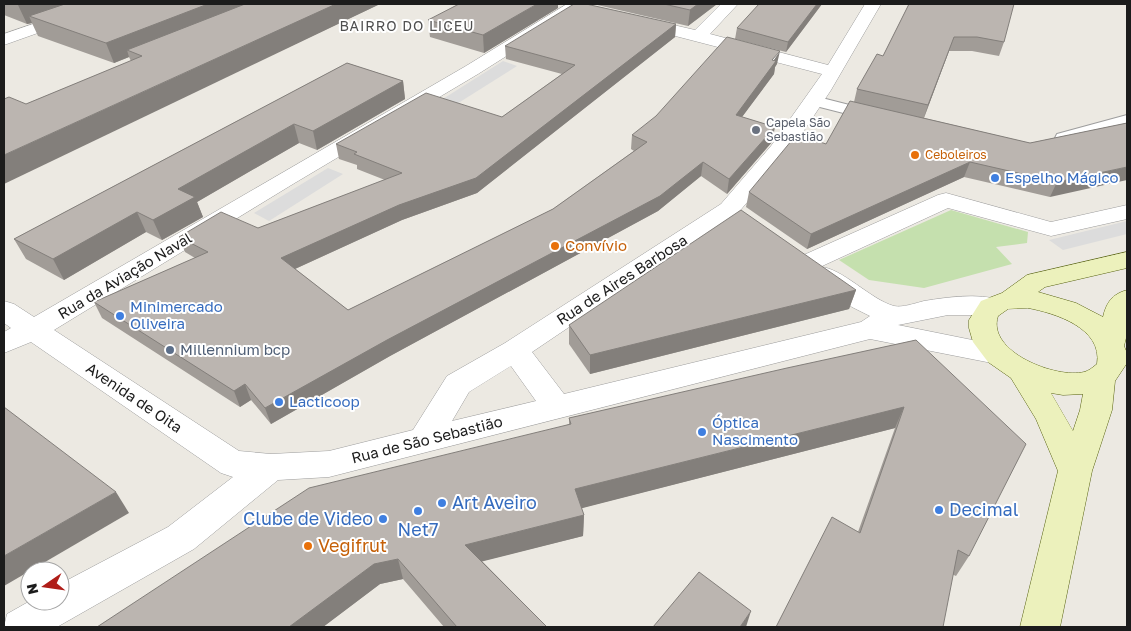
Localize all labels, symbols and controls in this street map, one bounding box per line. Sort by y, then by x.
district label: BAIRRO DO LICEU [339,17,475,34]
place label: Capela São Sebastião [766,115,831,144]
marker: Capela São Sebastião [750,124,762,136]
place label: Ceboleiros [925,147,987,162]
marker: Ceboleiros [909,149,921,161]
place label: Espelho Mágico [1005,168,1119,186]
marker: Espelho Mágico [989,172,1001,184]
street label: Rua da Aviação Naval [54,228,195,322]
street label: Rua de Aires Barbosa [553,230,690,328]
place label: Convívio [565,236,627,254]
marker: Convívio [549,240,561,252]
place label: Minimercado Oliveira [130,297,223,332]
marker: Minimercado Oliveira [114,310,126,322]
place label: Millennium bcp [180,340,290,358]
marker: Millennium bcp [164,344,176,356]
street label: Avenida de Oita [83,358,186,436]
place label: Lacticoop [289,392,360,410]
marker: Lacticoop [273,396,285,408]
street label: Rua de São Sebastião [349,412,504,467]
place label: Óptica Nascimento [712,413,798,448]
marker: Óptica Nascimento [696,426,708,438]
place label: Art Aveiro [452,491,537,513]
marker: Art Aveiro [436,497,448,509]
place label: Decimal [949,498,1019,520]
marker: Decimal [933,504,945,516]
marker: Net7 [412,505,424,517]
place label: Clube de Video [243,507,373,529]
marker: Clube de Video [377,513,389,525]
place label: Net7 [398,518,438,540]
place label: Vegifrut [318,534,387,556]
marker: Vegifrut [302,540,314,552]
north arrow [20,561,70,611]
text: N [22,582,41,596]

